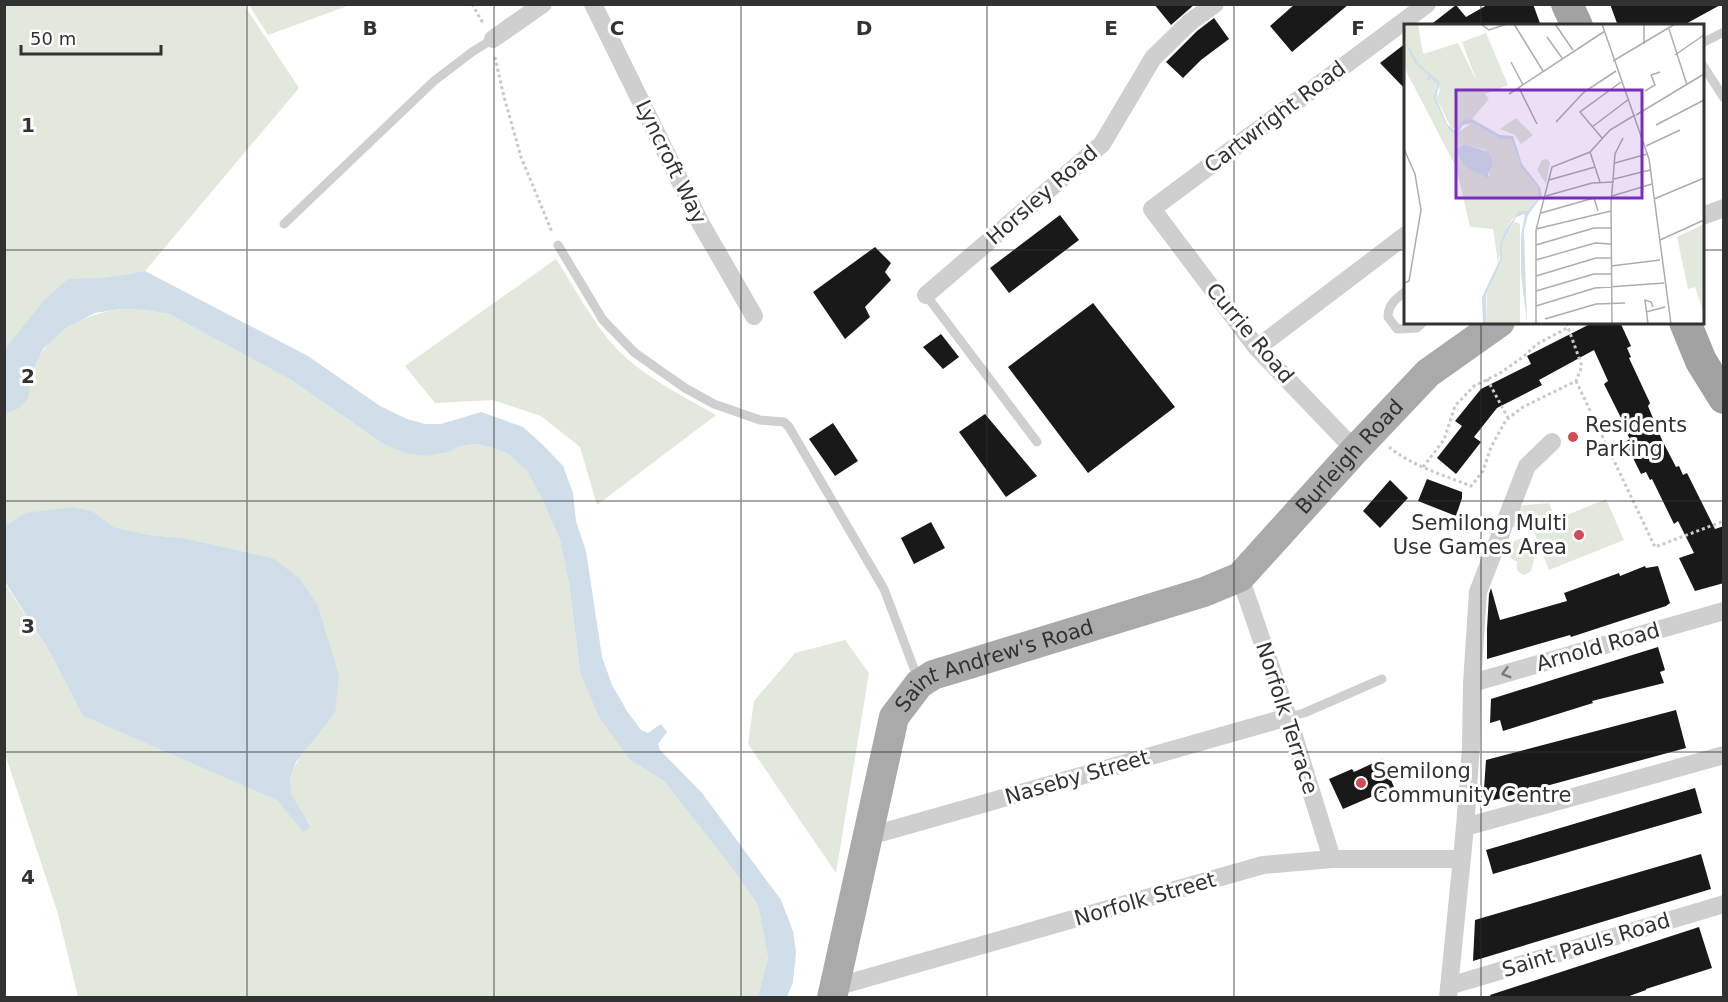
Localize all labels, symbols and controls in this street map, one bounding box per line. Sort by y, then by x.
text: B [362,16,378,40]
text: C [610,16,624,40]
text: D [856,16,872,40]
text: E [1104,16,1118,40]
text: F [1351,16,1365,40]
scale bar [21,18,160,56]
inset map [1404,24,1704,324]
text: 50 m [30,28,76,49]
street label: Cartwright Road [1200,56,1350,178]
street label: Lyncroft Way [631,96,711,228]
text: 1 [21,113,35,137]
street label: Horsley Road [982,140,1102,250]
street label: Currie Road [1201,278,1299,388]
text: 2 [21,364,35,388]
street label: Burleigh Road [1291,395,1408,519]
place label: Residents Parking [1585,413,1687,461]
marker: Residents Parking [1566,430,1580,444]
place label: Semilong Multi Use Games Area [1393,511,1567,559]
marker: Semilong Multi Use Games Area [1572,528,1586,542]
text: 3 [21,614,35,638]
street label: Saint Andrew's Road [890,615,1096,717]
street label: Arnold Road [1533,618,1663,676]
street label: Norfolk Terrace [1251,639,1323,797]
one-way arrow [1501,666,1512,678]
street label: Naseby Street [1002,745,1152,809]
place label: Semilong Community Centre [1373,759,1571,807]
marker: Semilong Community Centre [1354,776,1368,790]
text: 4 [21,865,35,889]
street label: Norfolk Street [1072,867,1218,931]
street label: Saint Pauls Road [1499,908,1673,982]

